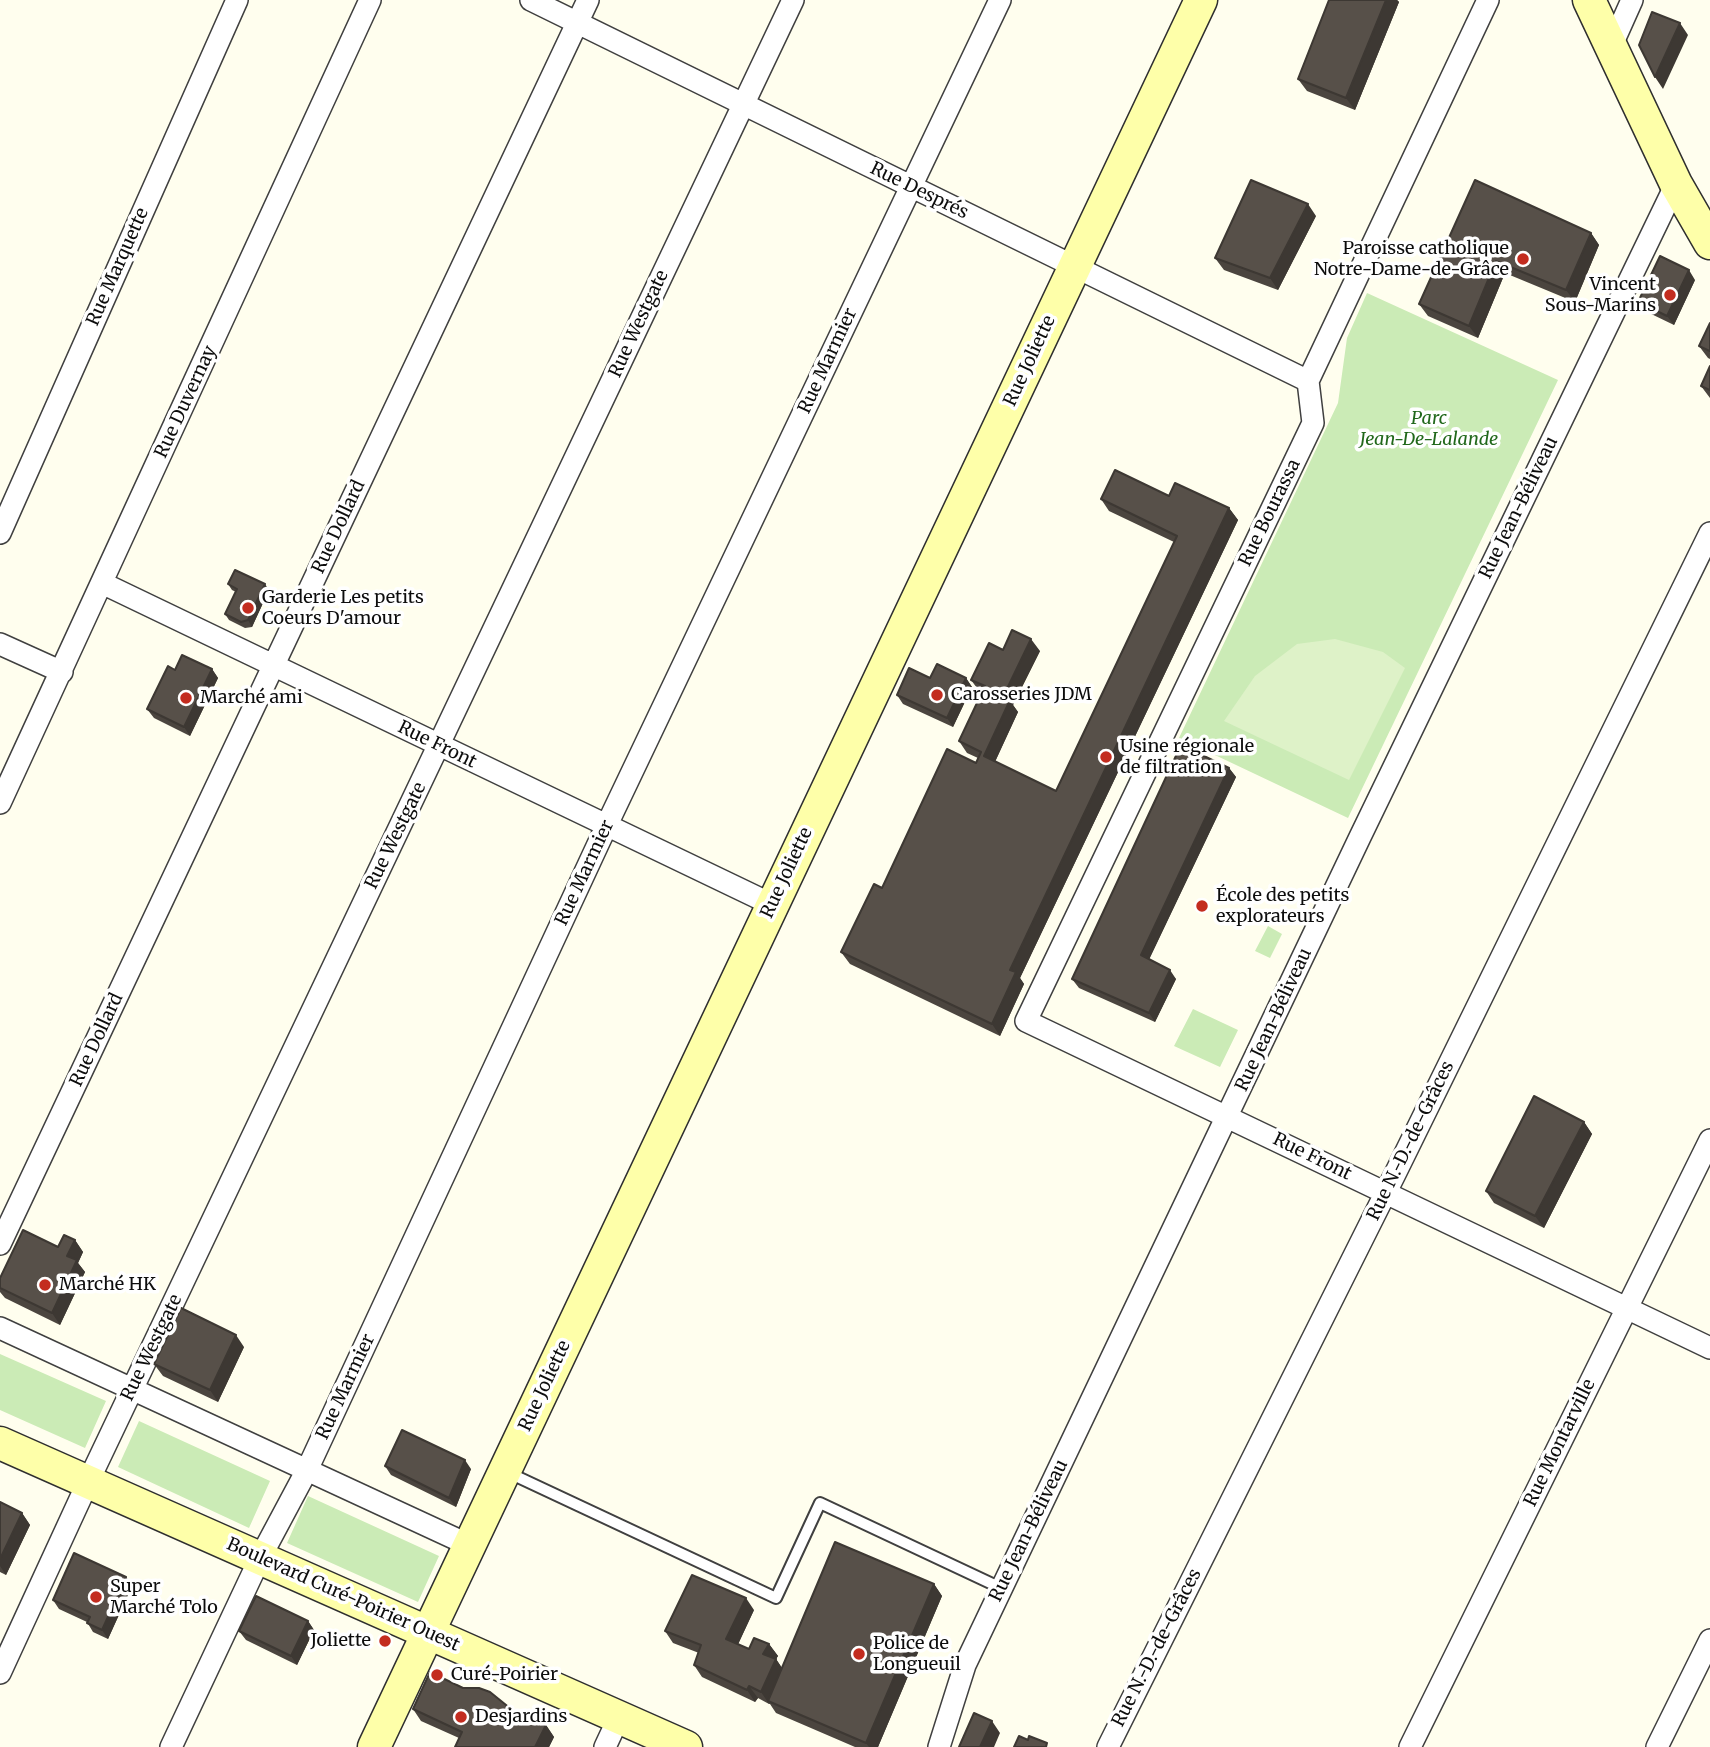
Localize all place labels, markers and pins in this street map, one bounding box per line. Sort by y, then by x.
place label: Paroisse catholique Notre-Dame-de-Grâce [1314,238,1509,280]
marker: Paroisse catholique Notre-Dame-de-Grâce [1515,251,1531,267]
place label: Vincent Sous-Marins [1545,274,1656,316]
marker: Vincent Sous-Marins [1662,287,1678,303]
place label: Garderie Les petits Coeurs D'amour [262,587,424,630]
marker: Garderie Les petits Coeurs D'amour [240,600,256,616]
place label: Carosseries JDM [951,684,1092,706]
place label: Marché ami [200,687,303,709]
marker: Carosseries JDM [929,687,945,703]
marker: Marché ami [178,690,194,706]
place label: Usine régionale de filtration [1120,736,1254,778]
marker: Usine régionale de filtration [1098,749,1114,765]
place label: École des petits explorateurs [1216,885,1349,928]
marker: École des petits explorateurs [1194,898,1210,914]
place label: Marché HK [59,1274,156,1296]
marker: Marché HK [37,1277,53,1293]
place label: Super Marché Tolo [110,1576,218,1618]
marker: Super Marché Tolo [88,1589,104,1605]
place label: Joliette [310,1630,371,1652]
marker: Joliette [377,1633,393,1649]
place label: Police de Longueuil [873,1633,961,1676]
marker: Police de Longueuil [851,1646,867,1662]
place label: Curé-Poirier [451,1664,558,1686]
marker: Curé-Poirier [429,1667,445,1683]
place label: Desjardins [475,1706,567,1728]
marker: Desjardins [453,1709,469,1725]

